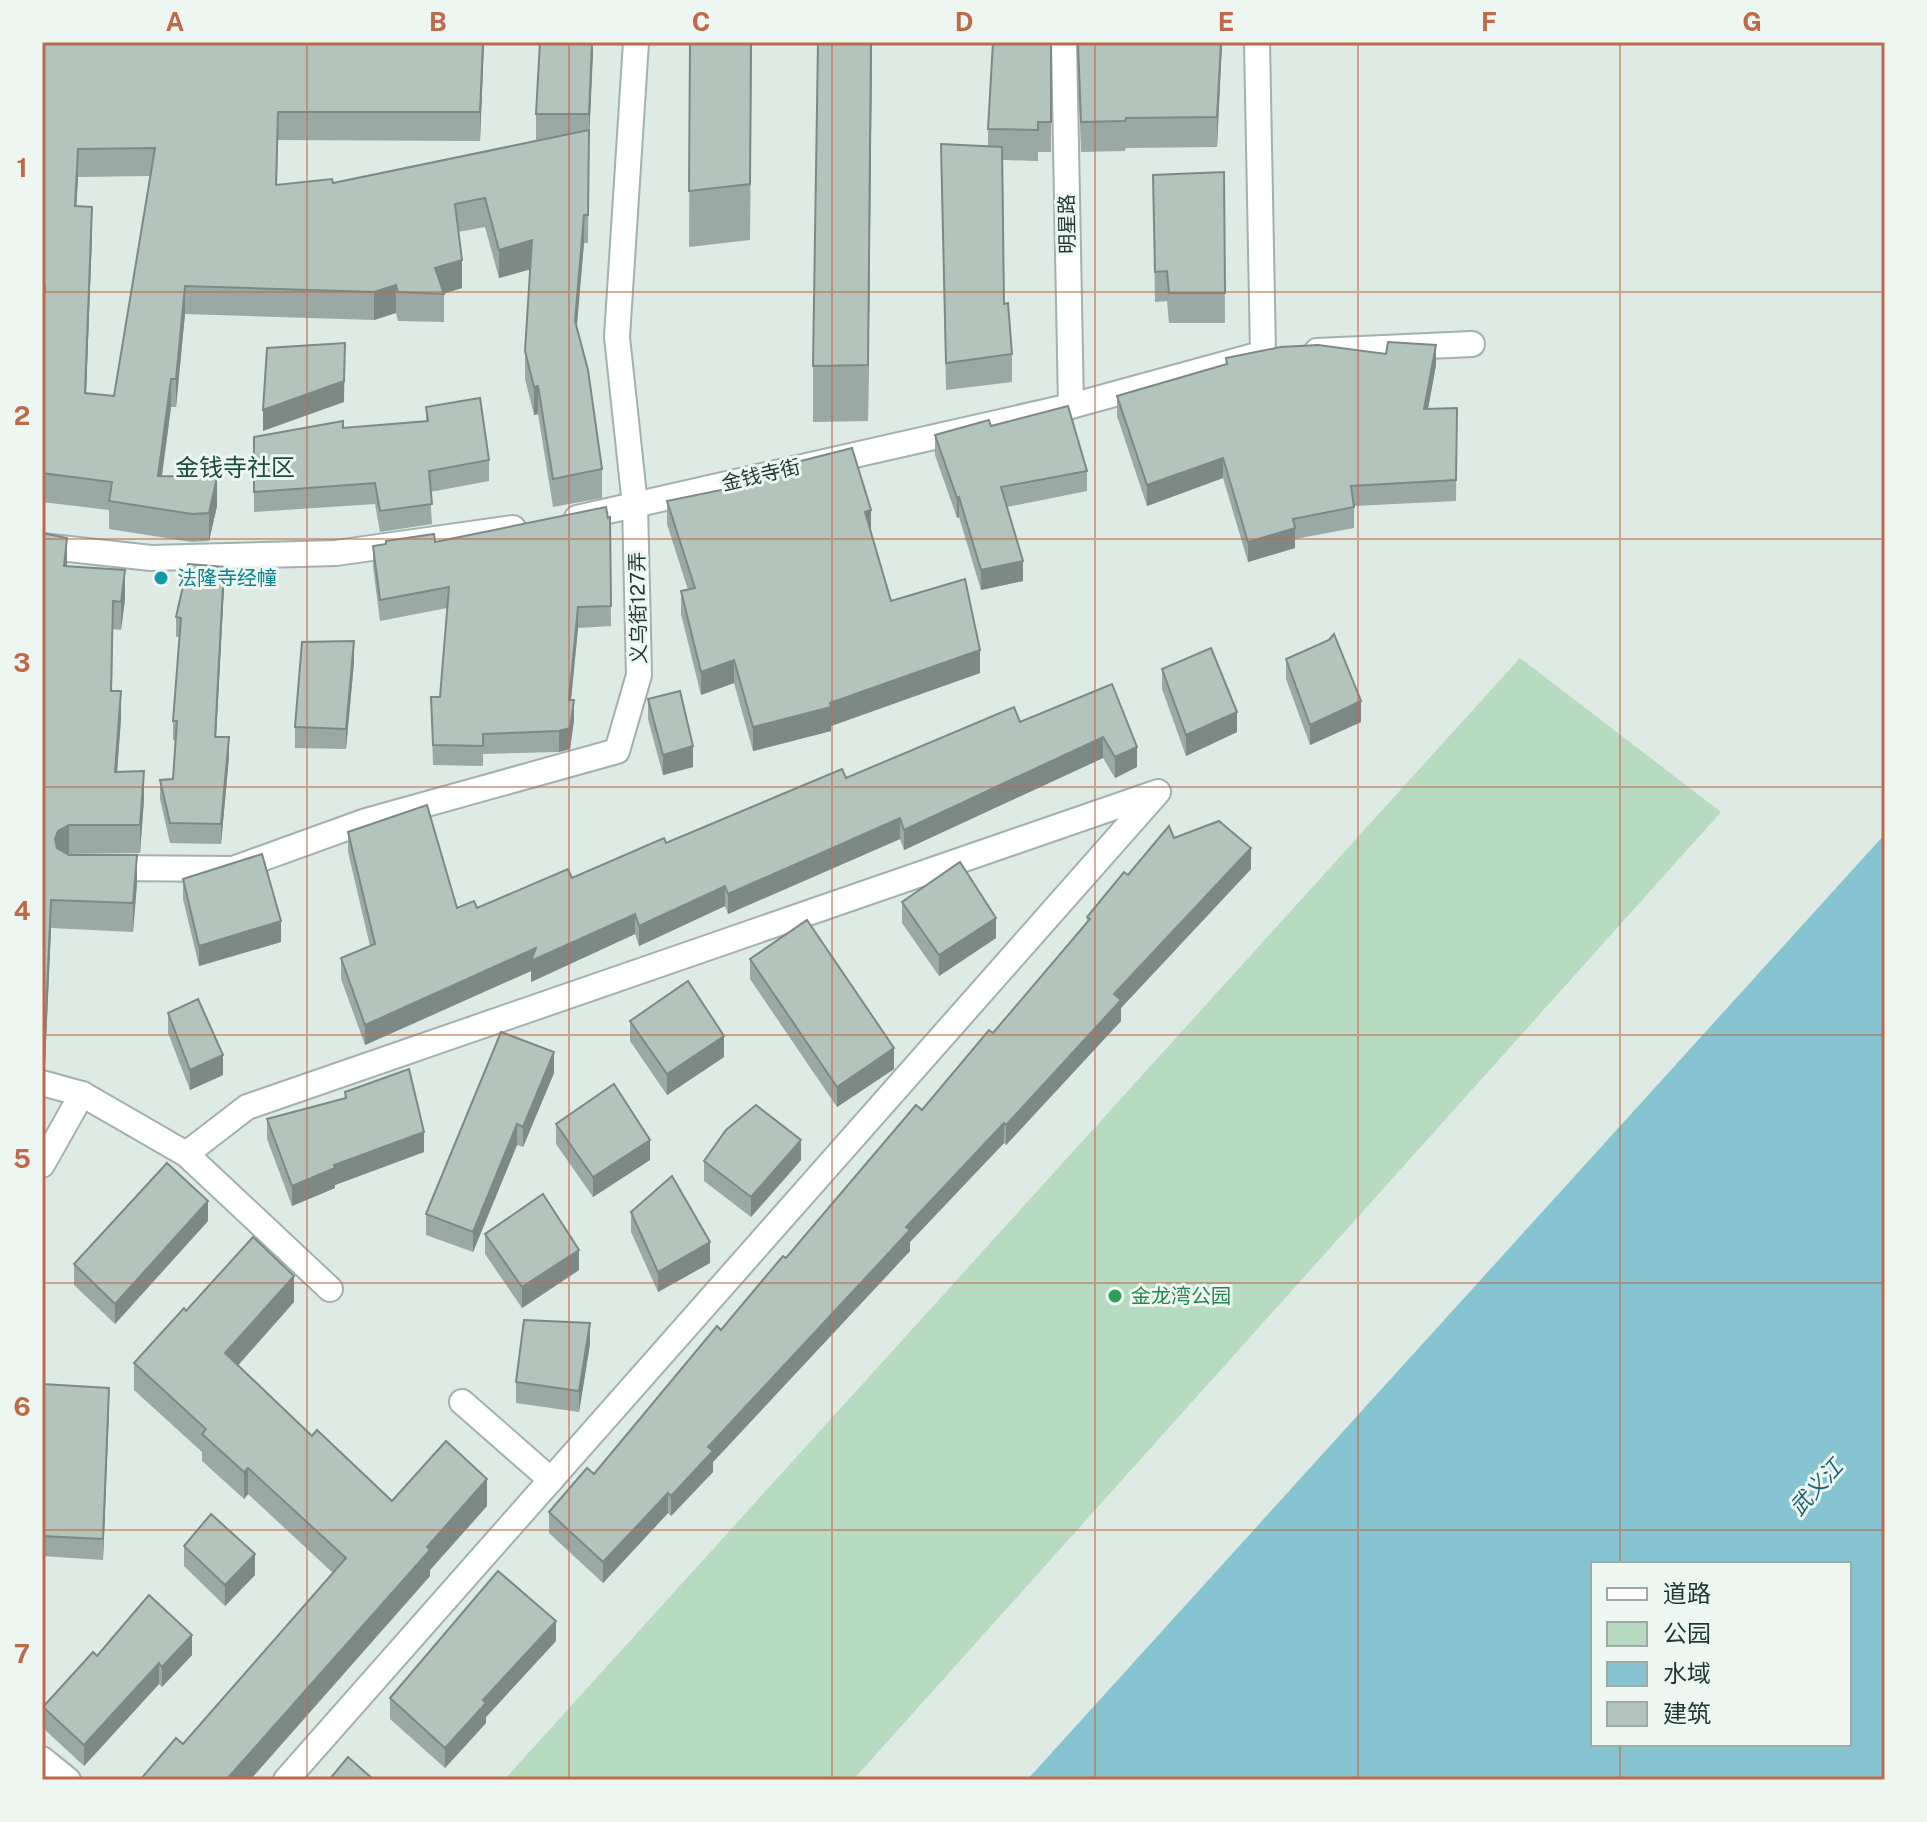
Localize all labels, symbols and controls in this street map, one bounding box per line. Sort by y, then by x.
text: A [166,6,185,37]
text: B [429,6,447,37]
text: C [692,6,710,37]
text: D [955,6,973,37]
text: E [1218,6,1234,37]
text: F [1481,6,1497,37]
text: G [1742,6,1762,37]
text: 1 [16,152,28,183]
street label: 明星路 [1054,194,1080,254]
text: 2 [14,400,30,431]
district label: 金钱寺社区 [175,453,295,481]
street label: 金钱寺街 [719,454,803,496]
street label: 义乌街127弄 [625,552,651,664]
place label: 法隆寺经幢 [177,566,277,590]
marker: 法隆寺经幢 [152,569,170,587]
text: 3 [13,647,31,678]
text: 4 [13,895,31,926]
text: 5 [13,1143,31,1174]
place label: 金龙湾公园 [1131,1284,1231,1308]
marker: 金龙湾公园 [1106,1287,1124,1305]
text: 6 [13,1391,31,1422]
water label: 武义江 [1784,1452,1849,1520]
legend [1591,1562,1851,1746]
text: 道路 [1663,1579,1711,1607]
text: 公园 [1663,1619,1711,1647]
text: 7 [14,1638,30,1669]
text: 水域 [1663,1659,1711,1687]
text: 建筑 [1663,1699,1711,1727]

